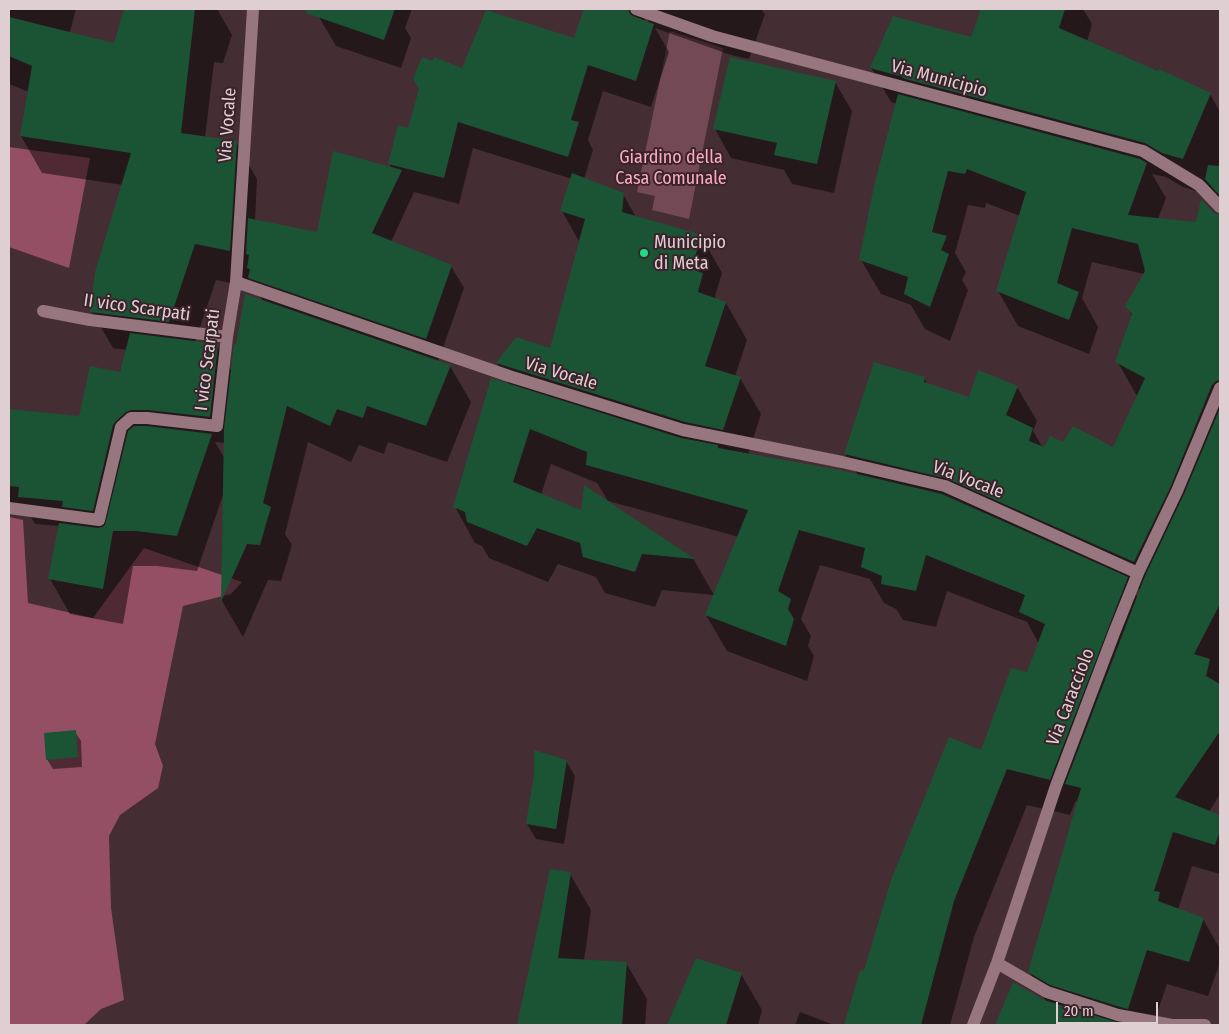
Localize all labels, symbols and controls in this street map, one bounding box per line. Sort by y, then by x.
street label: Via Municipio [888,56,990,102]
street label: Via Vocale [215,87,241,163]
park label: Giardino della Casa Comunale [615,147,727,190]
place label: Municipio di Meta [654,232,726,274]
marker: Municipio di Meta [638,247,650,259]
street label: II vico Scarpati [82,290,192,326]
street label: I vico Scarpati [191,308,225,412]
street label: Via Vocale [522,353,600,395]
street label: Via Vocale [929,457,1007,503]
street label: Via Caracciolo [1043,645,1099,749]
scale bar [1059,992,1162,1024]
text: 20 m [1064,1002,1094,1020]

